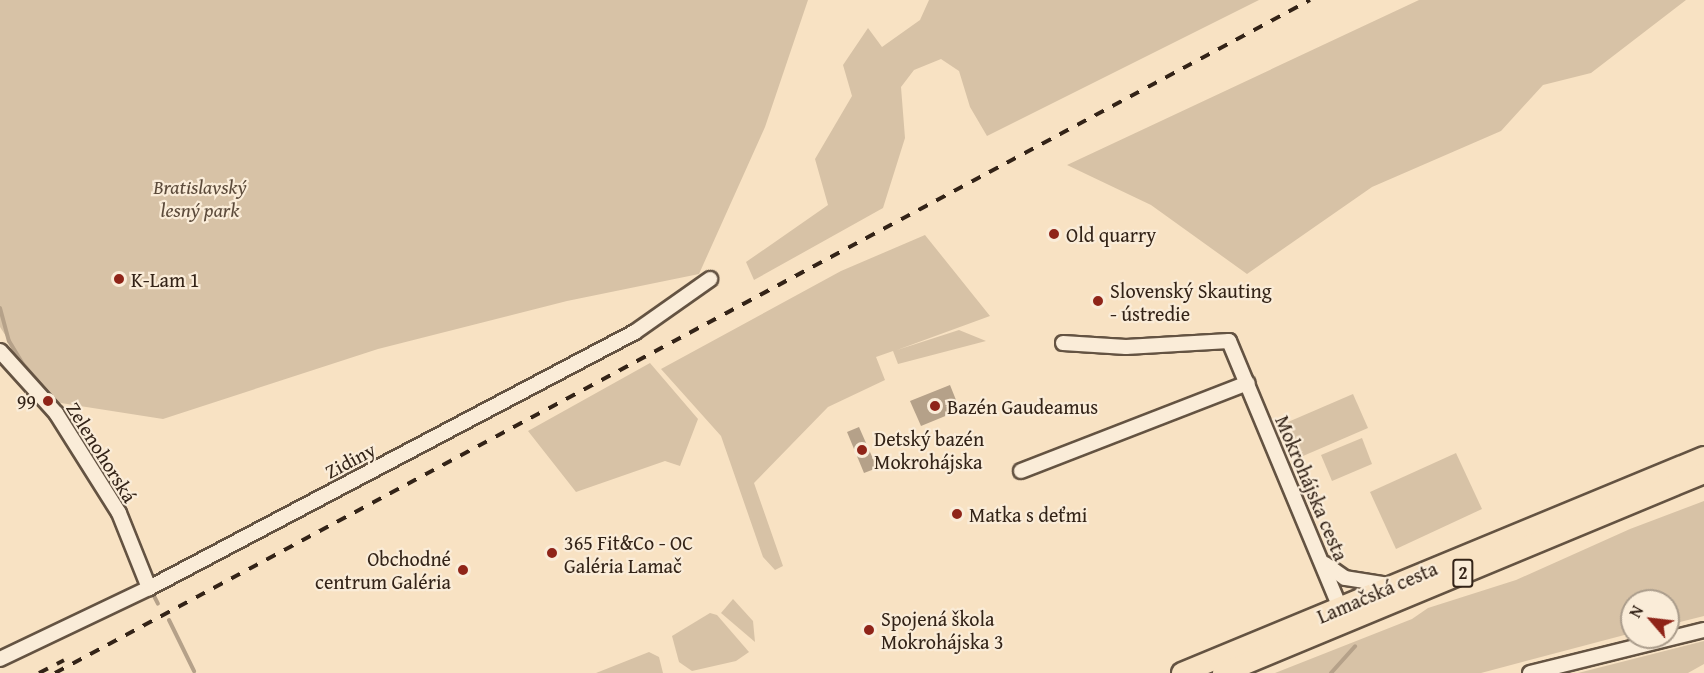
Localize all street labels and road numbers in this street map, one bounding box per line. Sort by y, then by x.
street label: Zelenohorská [62,397,142,507]
street label: Mokrohájska cesta [1271,412,1353,564]
street label: Zidiny [321,437,379,483]
street label: Lamačská cesta [1313,556,1441,628]
road number: 2 [1451,558,1475,588]

